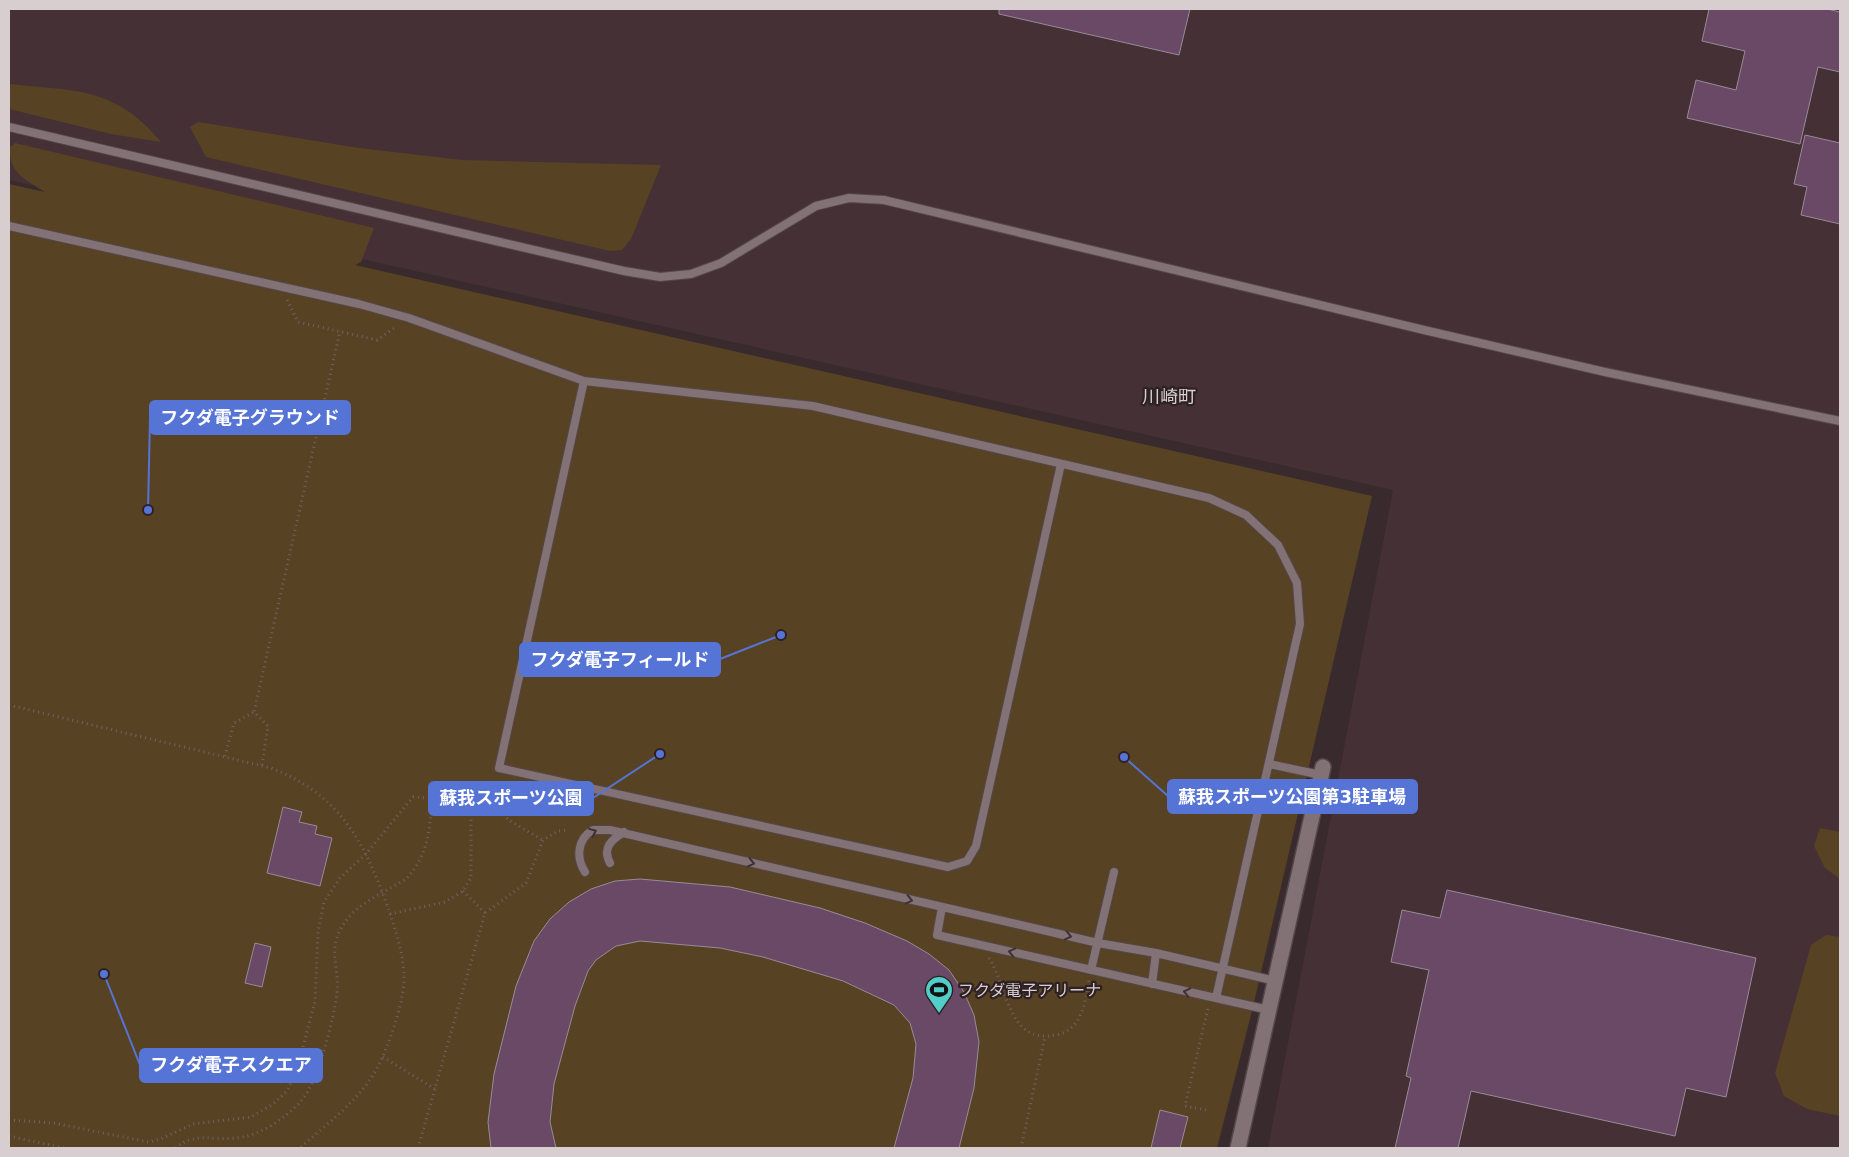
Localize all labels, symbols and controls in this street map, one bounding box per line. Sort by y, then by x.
district label: 川崎町 [1142,386,1196,407]
callout: フクダ電子グラウンド [150,401,350,434]
text: フクダ電子グラウンド [160,407,340,428]
callout: フクダ電子フィールド [520,643,720,676]
text: フクダ電子フィールド [531,649,709,670]
callout: 蘇我スポーツ公園第3駐車場 [1168,780,1417,813]
callout: 蘇我スポーツ公園 [429,782,593,815]
text: 蘇我スポーツ公園第3駐車場 [1178,786,1406,807]
text: 蘇我スポーツ公園 [439,787,583,808]
one-way arrow [588,828,597,838]
one-way arrow [746,857,755,868]
one-way arrow [905,894,914,905]
one-way arrow [1063,930,1072,941]
one-way arrow [1007,947,1016,958]
sports icon: フクダ電子アリーナ [924,975,954,1014]
place label: フクダ電子アリーナ [958,981,1101,1000]
one-way arrow [1183,987,1192,998]
callout: フクダ電子スクエア [140,1049,322,1082]
text: フクダ電子スクエア [150,1054,312,1075]

